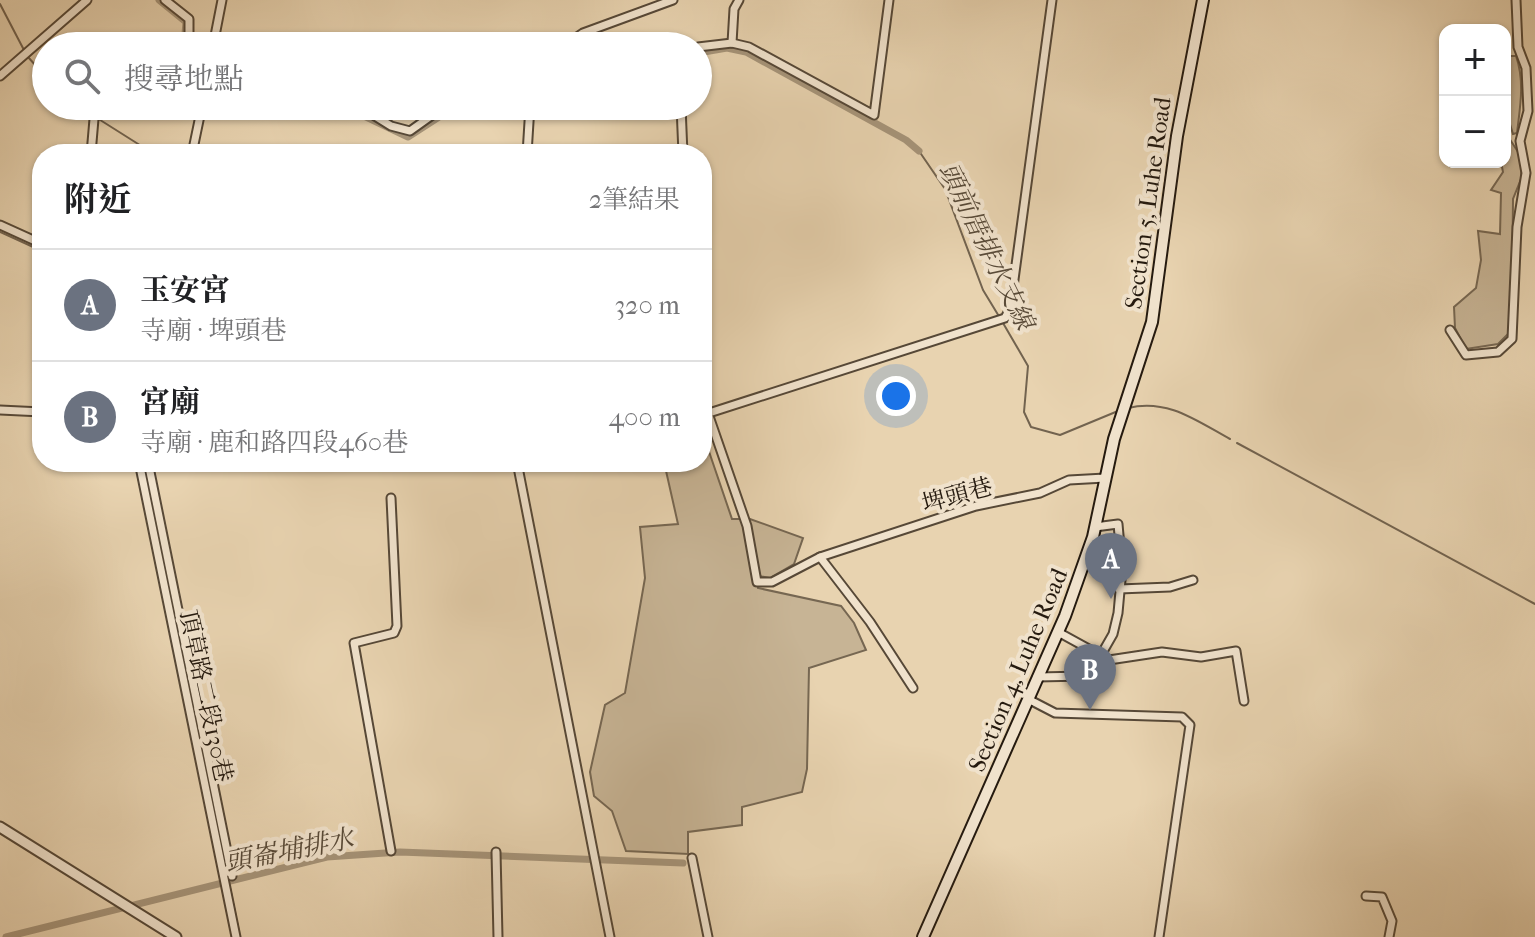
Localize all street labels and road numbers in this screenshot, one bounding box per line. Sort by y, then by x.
street label: Section 5, Luhe Road [1119,94,1177,311]
street label: 埤頭巷 [919,472,995,518]
street label: Section 4, Luhe Road [962,563,1074,776]
street label: 頂草路二段130巷 [174,607,238,785]

